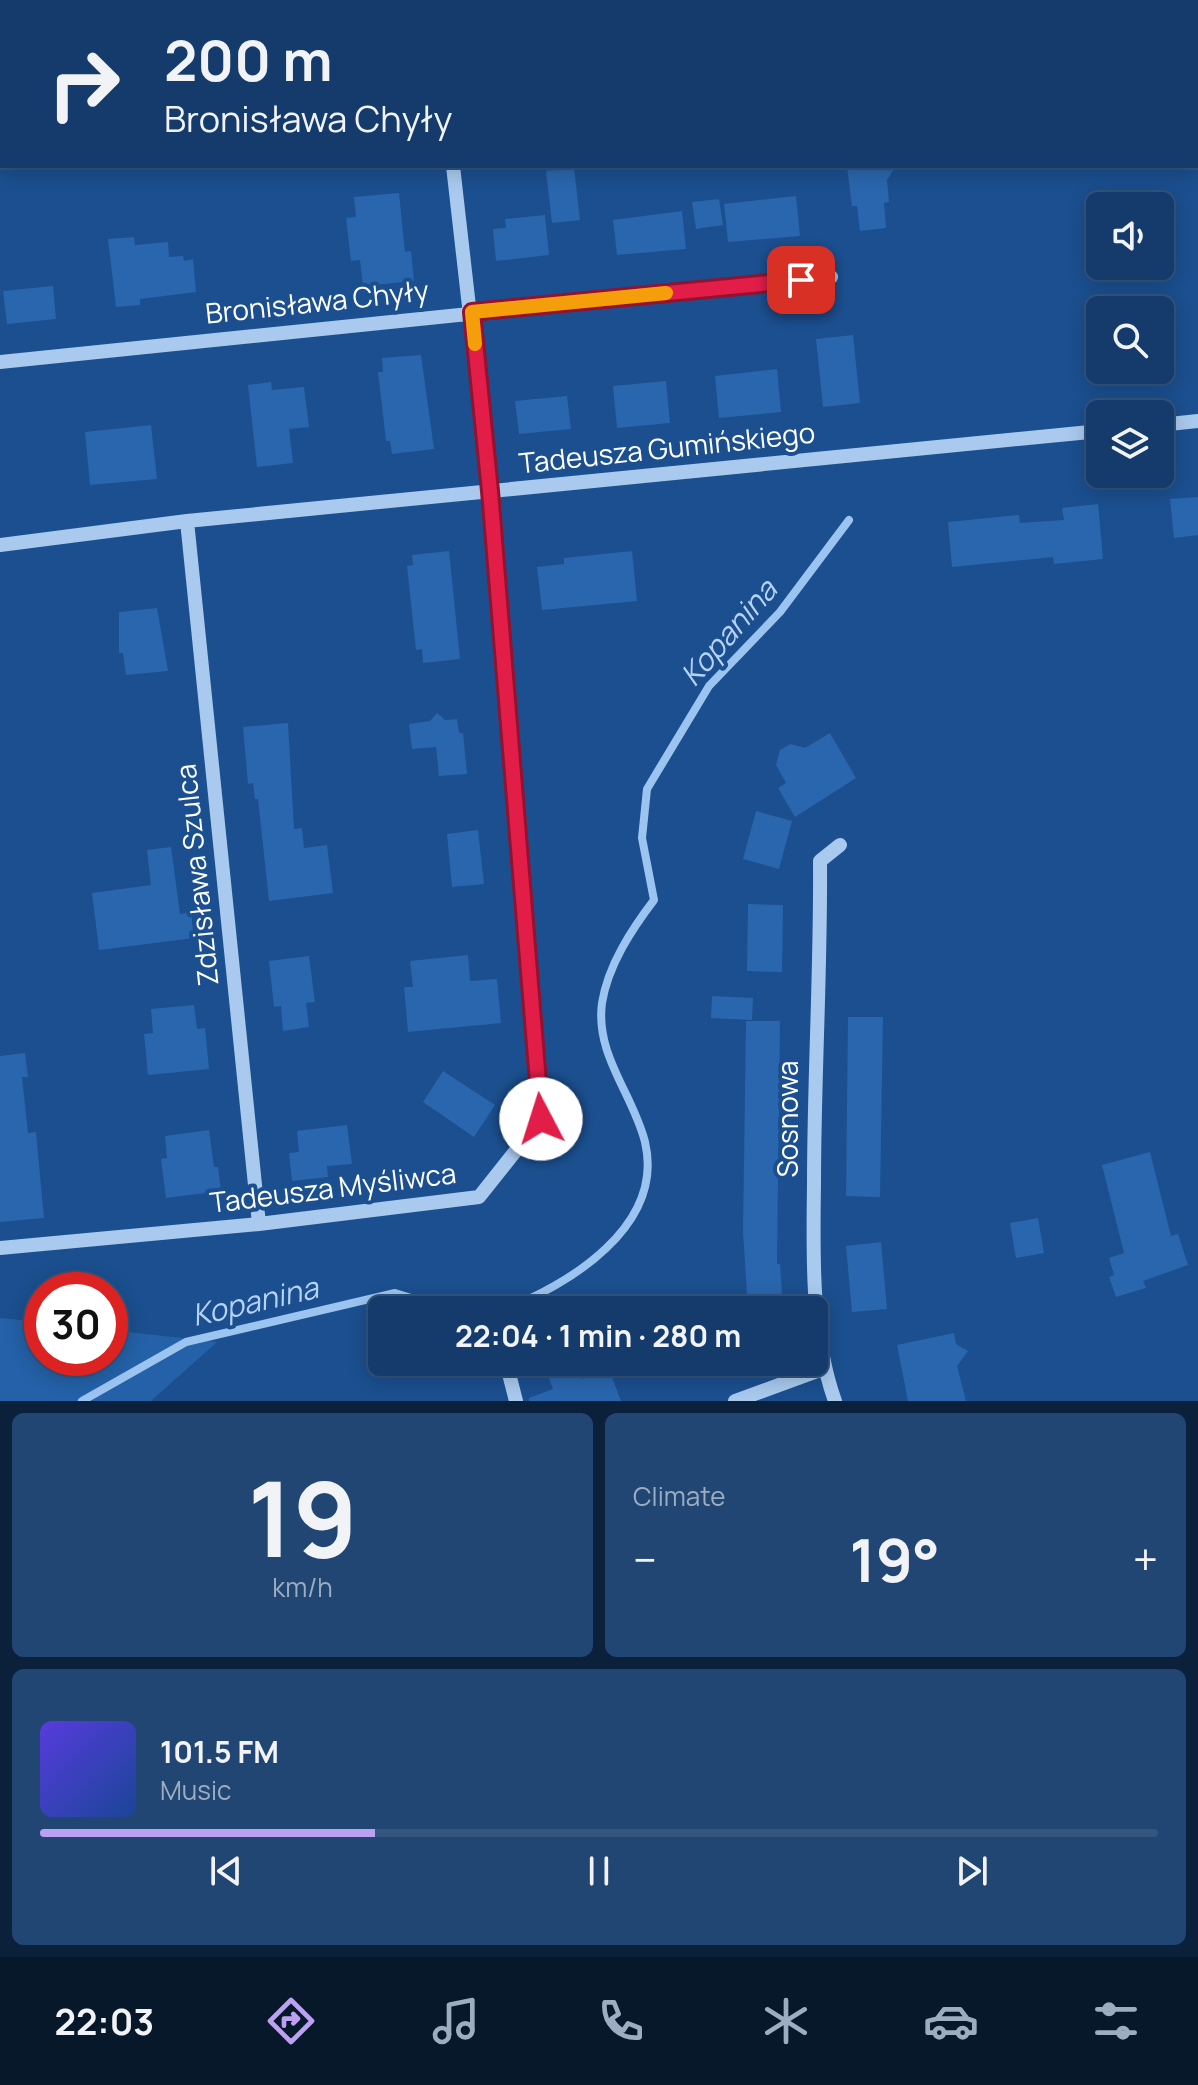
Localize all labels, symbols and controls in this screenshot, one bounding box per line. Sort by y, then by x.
text: 200 m [164,21,333,98]
icon: right [32,32,136,136]
text: Bronisława Chyły [164,94,452,143]
map controls [1086,192,1174,488]
button: sound [1086,192,1174,280]
pin [767,246,835,314]
icon: arrive [779,258,823,302]
street label: Bronisława Chyły [203,270,431,332]
button: search [1086,296,1174,384]
button: layers [1086,400,1174,488]
street label: Tadeusza Gumińskiego [517,413,817,481]
water label: Kopanina [670,569,786,694]
street label: Zdzisława Szulca [165,762,227,988]
street label: Sosnowa [768,1060,806,1178]
position arrow [499,1077,583,1161]
street label: Tadeusza Myśliwca [208,1153,458,1221]
water label: Kopanina [188,1266,323,1335]
speed limit sign: 30 [24,1272,128,1376]
text: 22:04 · 1 min · 280 m [455,1315,741,1356]
text: 19 [247,1446,358,1588]
text: Climate [633,1478,725,1514]
text: 19° [849,1518,940,1600]
text: − [633,1529,657,1589]
text: + [1133,1529,1158,1589]
text: km/h [272,1569,333,1605]
text: 101.5 FM [160,1731,279,1772]
text: Music [160,1772,231,1808]
icon: previous [204,1849,248,1893]
icon: pause [577,1849,621,1893]
icon: next [950,1849,994,1893]
icon: directions [263,1993,319,2049]
icon: music [428,1993,484,2049]
icon: phone [593,1993,649,2049]
icon: climate [758,1993,814,2049]
icon: car [923,1993,979,2049]
icon: filters [1088,1993,1144,2049]
text: 22:03 [54,1997,154,2046]

